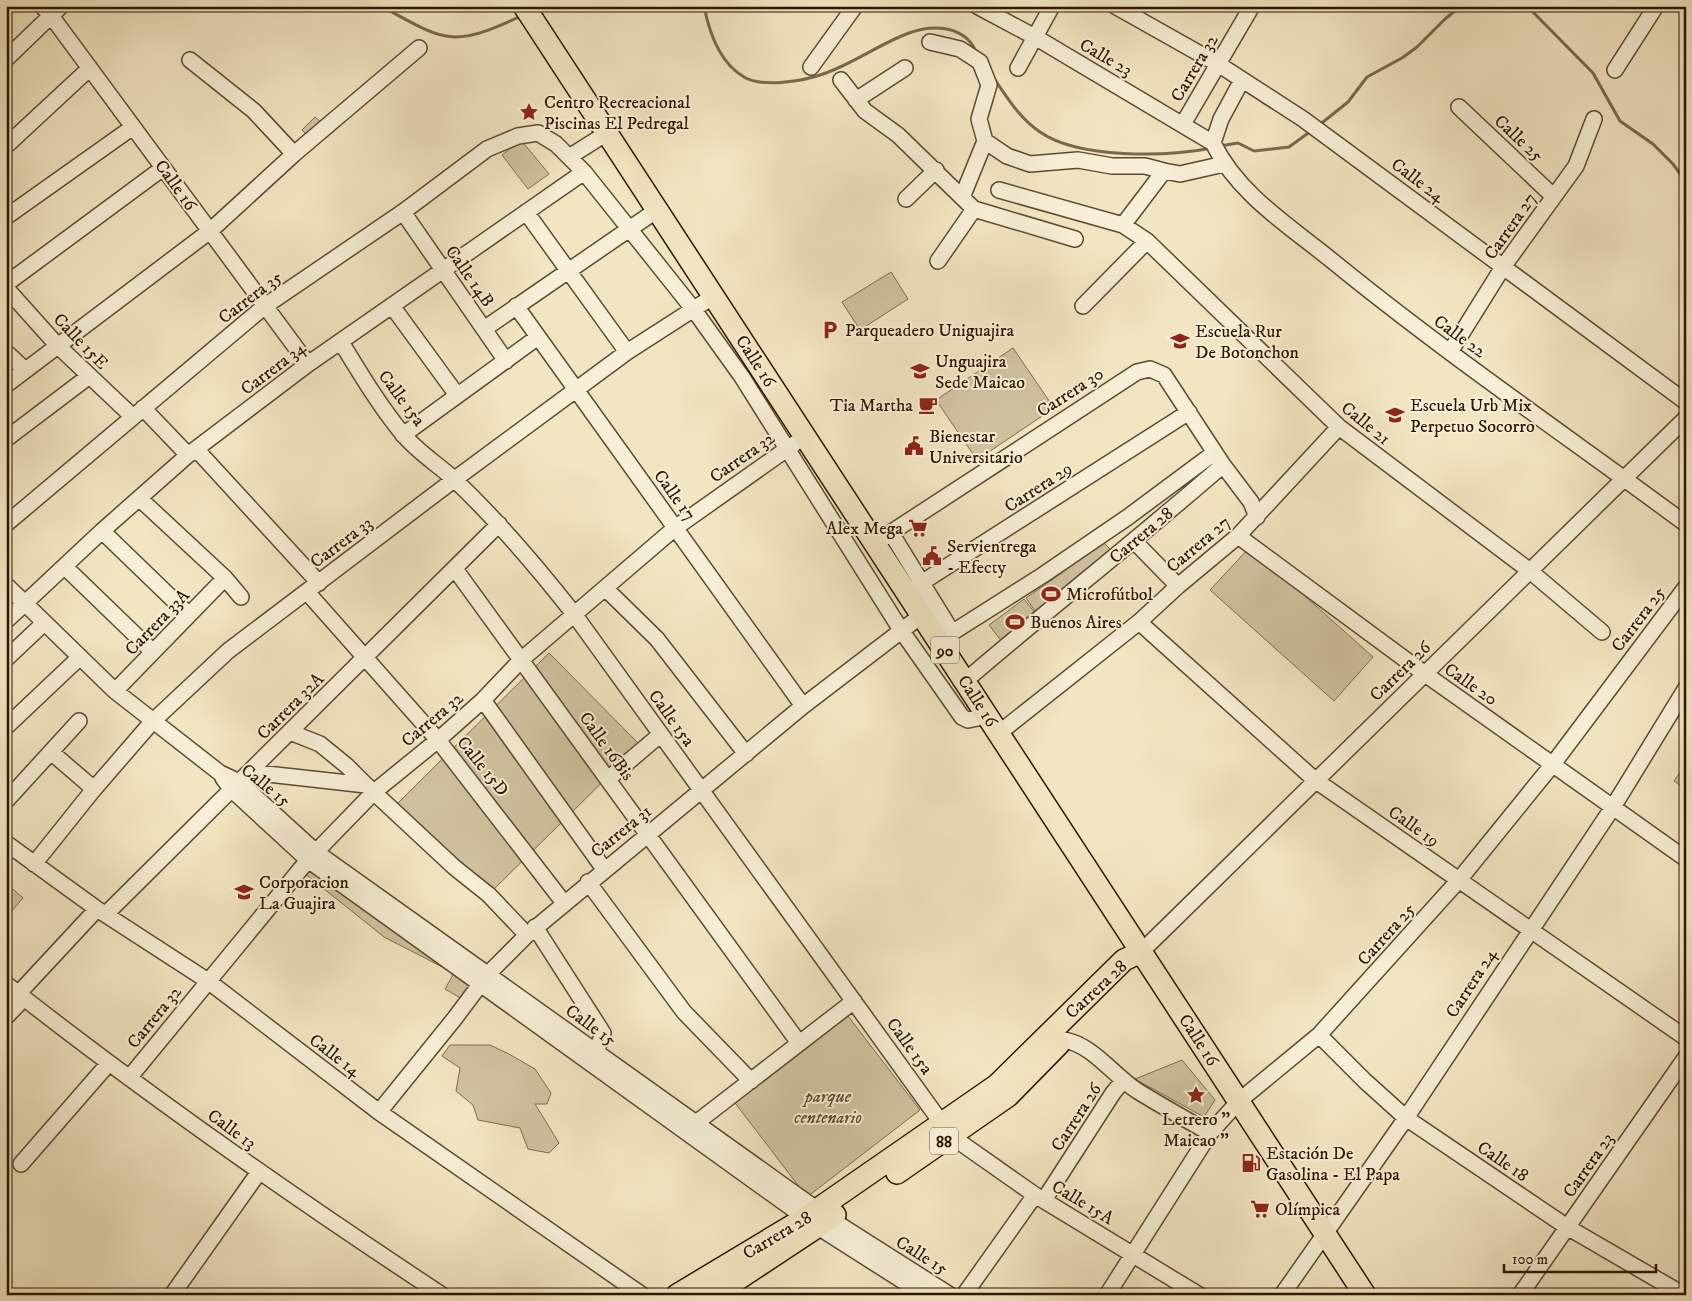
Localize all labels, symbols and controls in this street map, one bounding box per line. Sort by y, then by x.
street label: Carrera 32 [1166,31,1223,106]
street label: Calle 23 [1075,34,1136,82]
place label: Centro Recreacional Piscinas El Pedregal [544,92,691,135]
place icon: Centro Recreacional Piscinas El Pedregal [518,101,540,123]
street label: Calle 25 [1489,110,1548,167]
street label: Calle 24 [1386,154,1449,208]
street label: Calle 16 [149,156,201,216]
street label: Carrera 27 [1480,189,1542,264]
street label: Calle 14B [440,242,498,312]
street label: Carrera 35 [214,267,287,329]
street label: Calle 15E [48,309,113,375]
street label: Calle 22 [1429,310,1490,363]
parking icon: Parqueadero Uniguajira [819,319,841,341]
place label: Parqueadero Uniguajira [845,320,1014,342]
place label: Escuela Rur De Botonchon [1195,321,1300,364]
school or university icon: Escuela Rur De Botonchon [1169,330,1191,352]
street label: Calle 16 [730,331,780,392]
street label: Carrera 34 [237,337,311,400]
place label: Unguajira Sede Maicao [935,351,1025,394]
school or university icon: Unguajira Sede Maicao [909,360,931,382]
street label: Carrera 30 [1033,363,1108,423]
street label: Calle 15a [373,366,430,431]
cafe icon: Tia Martha [917,394,939,416]
place label: Tia Martha [830,395,913,417]
place label: Escuela Urb Mix Perpetuo Socorro [1410,395,1535,438]
street label: Calle 21 [1336,397,1394,450]
school or university icon: Escuela Urb Mix Perpetuo Socorro [1384,404,1406,426]
place label: Bienestar Universitario [929,426,1023,469]
street label: Carrera 32 [706,427,779,488]
public building icon: Bienestar Universitario [903,435,925,457]
street label: Carrera 29 [1000,458,1077,518]
street label: Calle 17 [648,466,700,525]
street label: Carrera 28 [1105,503,1178,569]
street label: Carrera 33 [306,512,377,573]
street label: Carrera 27 [1162,512,1235,578]
supermarket icon: Alex Mega [907,517,929,539]
place label: Alex Mega [826,518,903,540]
place label: Servientrega - Efecty [947,536,1037,579]
public building icon: Servientrega - Efecty [921,545,943,567]
street label: Carrera 25 [1607,582,1671,657]
sports icon: Microfútbol [1040,583,1062,605]
place label: Microfútbol [1066,584,1154,606]
street label: Carrera 33A [121,585,195,660]
sports icon: Buenos Aires [1004,611,1026,633]
place label: Buenos Aires [1030,612,1122,634]
road number: 90 [931,636,959,664]
street label: Carrera 26 [1365,637,1436,706]
street label: Calle 20 [1439,659,1501,711]
street label: Carrera 32A [253,668,329,745]
street label: Calle 16 [952,671,1002,732]
street label: Calle 15a [643,686,699,752]
street label: Carrera 32 [397,687,468,752]
street label: Calle 16Bis [574,708,638,785]
street label: Calle 15D [451,732,513,801]
street label: Calle 15 [236,759,295,812]
street label: Carrera 31 [587,801,657,863]
street label: Calle 19 [1384,801,1443,852]
place label: Corporacion La Guajira [259,872,350,915]
school or university icon: Corporacion La Guajira [233,881,255,903]
street label: Carrera 25 [1353,899,1420,970]
street label: Carrera 24 [1441,944,1503,1022]
street label: Carrera 28 [1061,956,1132,1024]
street label: Carrera 32 [123,982,187,1053]
street label: Calle 15 [561,1000,620,1052]
street label: Calle 16 [1173,1010,1223,1071]
street label: Calle 15a [881,1014,937,1080]
street label: Calle 14 [304,1029,365,1083]
street label: Carrera 26 [1047,1079,1107,1156]
place icon: Letrero " Maicao " [1185,1084,1207,1106]
park label: parque centenario [794,1086,862,1129]
street label: Calle 13 [203,1105,260,1155]
place label: Letrero " Maicao " [1162,1109,1230,1152]
road number: 88 [930,1128,958,1154]
street label: Carrera 23 [1559,1129,1619,1202]
street label: Calle 18 [1473,1137,1532,1187]
place label: Estación De Gasolina - El Papa [1266,1143,1400,1186]
fuel station icon: Estación De Gasolina - El Papa [1240,1152,1262,1174]
street label: Calle 15A [1047,1176,1118,1230]
supermarket icon: Olímpica [1249,1198,1271,1220]
place label: Olímpica [1275,1199,1341,1221]
street label: Carrera 28 [739,1207,816,1265]
street label: Calle 15 [891,1231,952,1280]
scale bar [1504,1241,1657,1273]
text: 100 m [1512,1250,1548,1269]

